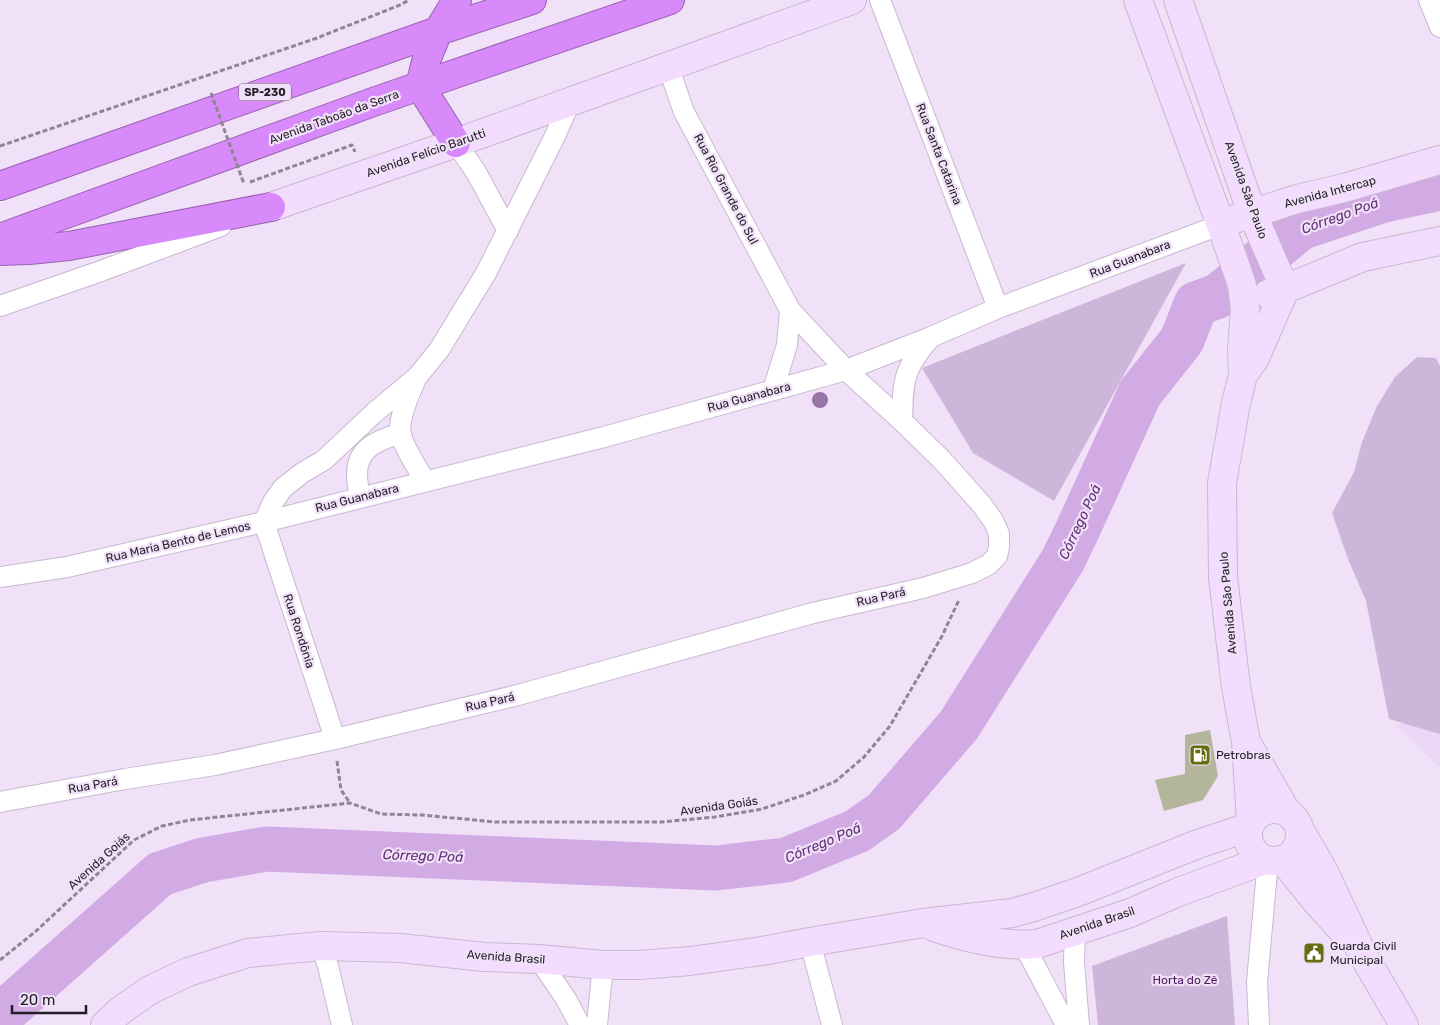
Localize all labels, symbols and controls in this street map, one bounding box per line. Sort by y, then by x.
road number: SP-230 [239,84,291,100]
street label: Avenida Taboão da Serra [267,87,401,147]
street label: Rua Santa Catarina [913,101,965,207]
street label: Avenida Felício Barutti [365,126,488,180]
street label: Rua Rio Grande do Sul [691,131,761,247]
street label: Avenida São Paulo [1222,139,1270,241]
street label: Avenida Intercap [1283,173,1377,211]
water label: Córrego Poá [1299,194,1381,238]
street label: Rua Guanabara [1088,237,1172,281]
street label: Rua Guanabara [706,379,792,415]
street label: Rua Guanabara [314,481,400,515]
water label: Córrego Poá [1055,482,1105,562]
street label: Rua Maria Bento de Lemos [104,519,252,565]
street label: Avenida São Paulo [1217,551,1239,655]
street label: Rua Pará [855,585,907,609]
street label: Rua Rondônia [280,592,318,670]
street label: Rua Pará [464,690,516,714]
fuel station icon: Petrobras [1188,743,1212,767]
place label: Petrobras [1216,748,1271,762]
street label: Rua Pará [67,774,119,796]
street label: Avenida Goiás [679,794,759,818]
water label: Córrego Poá [782,819,864,867]
street label: Avenida Goiás [65,830,133,892]
water label: Córrego Poá [382,846,464,866]
street label: Avenida Brasil [1057,904,1137,942]
place label: Guarda Civil Municipal [1330,939,1397,967]
public building icon: Guarda Civil Municipal [1302,941,1326,965]
street label: Avenida Brasil [466,947,546,967]
park label: Horta do Zê [1153,973,1218,987]
scale bar [12,982,86,1014]
text: 20 m [20,991,55,1009]

